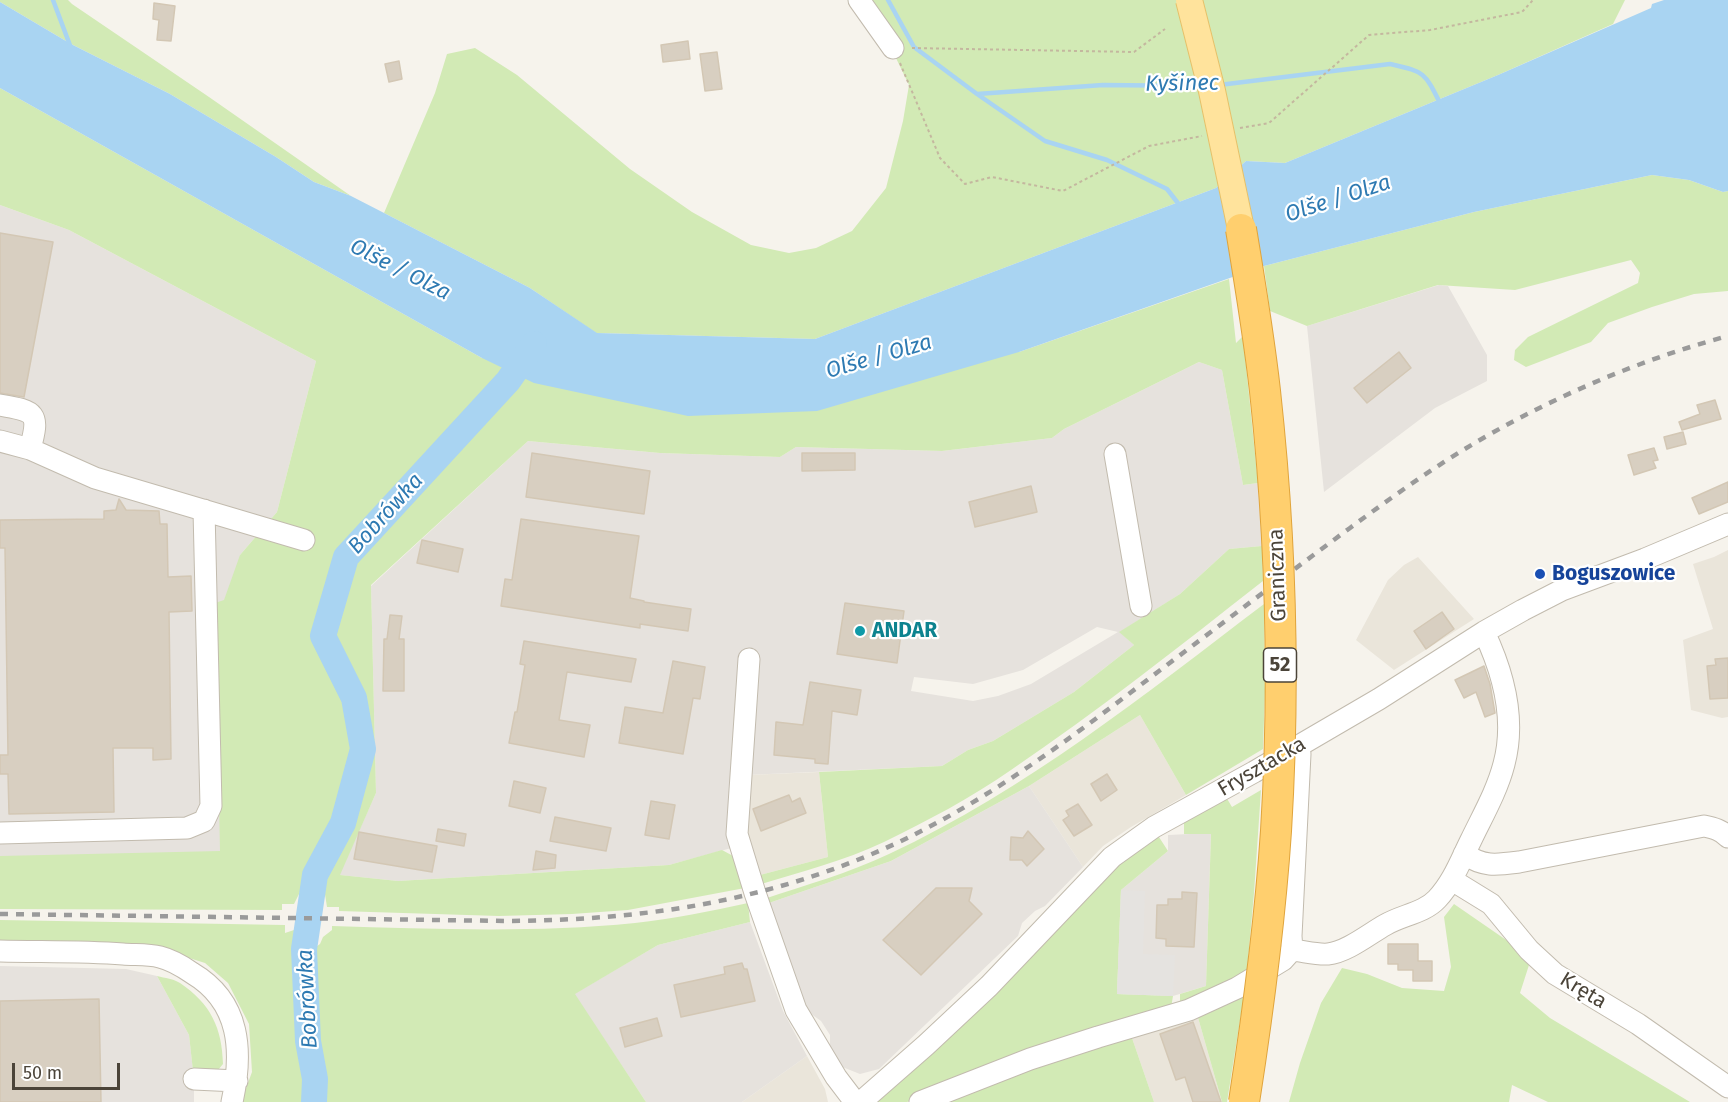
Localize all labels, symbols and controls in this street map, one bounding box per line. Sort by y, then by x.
water label: Kyšinec [1145,70,1219,98]
water label: Olše / Olza [1282,170,1394,228]
water label: Olše / Olza [345,233,455,307]
water label: Olše / Olza [823,329,935,385]
water label: Bobrówka [343,468,429,560]
street label: Graniczna [1264,528,1292,622]
place label: Boguszowice [1552,561,1675,587]
marker: Boguszowice [1533,567,1547,581]
place label: ANDAR [872,618,937,644]
marker: ANDAR [853,624,867,638]
road number: 52 [1264,648,1296,682]
street label: Frysztacka [1213,732,1311,802]
water label: Bobrówka [292,949,324,1049]
street label: Kręta [1555,967,1611,1015]
scale bar [15,1051,123,1089]
text: 50 m [23,1062,62,1084]

